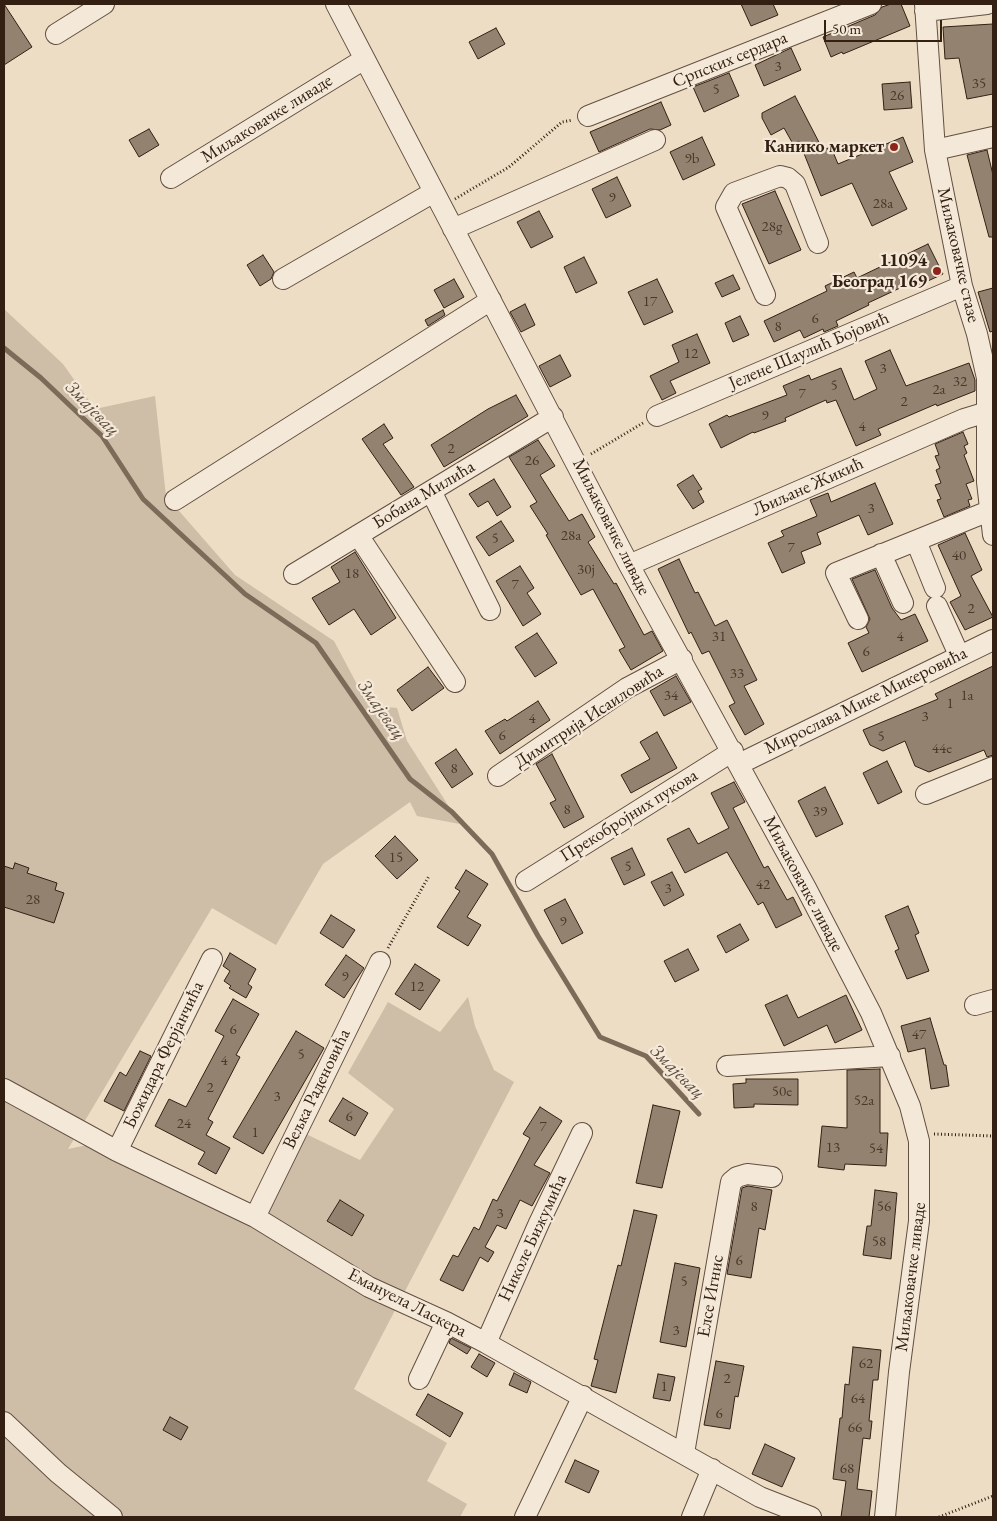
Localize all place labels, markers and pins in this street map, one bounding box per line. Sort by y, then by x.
place label: Канико маркет [764,136,884,158]
marker: Канико маркет [888,141,900,153]
place label: 11094 Београд 169 [832,250,927,292]
marker: 11094 Београд 169 [931,265,943,277]

